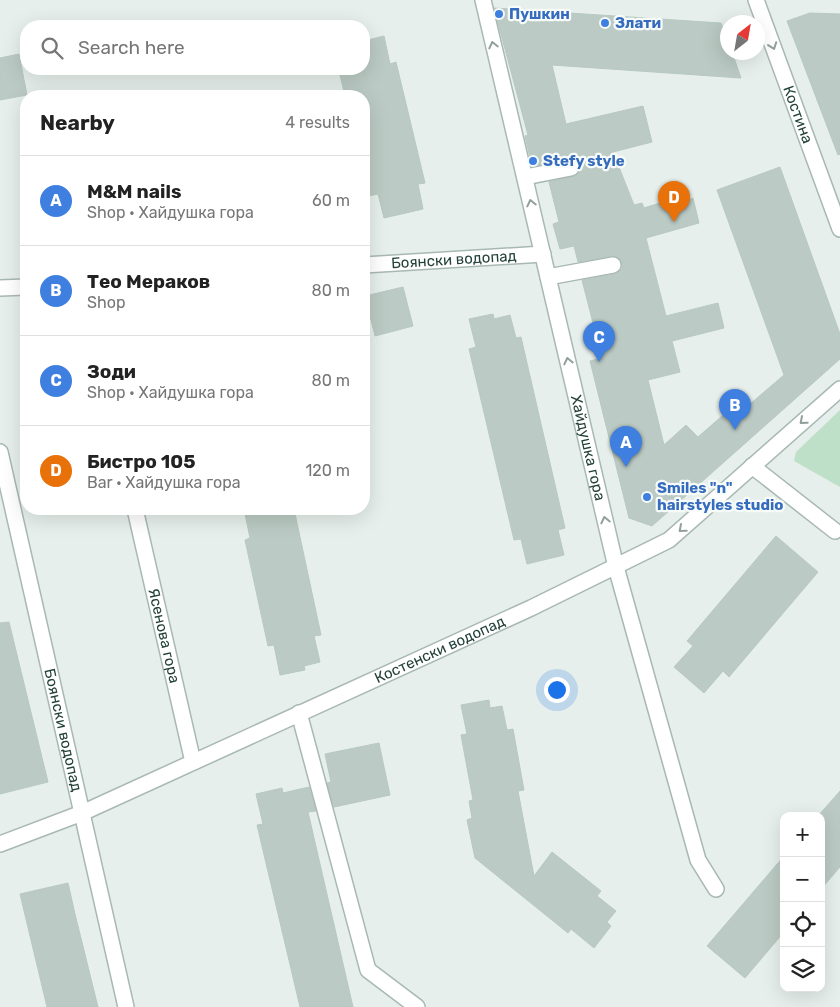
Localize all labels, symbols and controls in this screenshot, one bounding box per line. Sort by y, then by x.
place label: Пушкин [509,5,570,23]
marker: Пушкин [493,8,505,20]
place label: Злати [615,14,661,32]
north arrow [720,15,765,60]
marker: Злати [599,17,611,29]
search box [20,20,370,75]
icon: search [38,34,66,62]
text: Search here [78,36,185,59]
one-way arrow [488,41,499,50]
one-way arrow [767,41,777,50]
street label: Костина [779,83,817,146]
text: Nearby [40,110,115,135]
text: 4 results [285,113,350,132]
place label: Stefy style [543,152,625,170]
marker: Stefy style [527,155,539,167]
text: M&M nails [87,180,181,203]
pin: D [658,181,690,222]
text: A [50,191,62,210]
text: 60 m [312,191,350,210]
one-way arrow [526,199,537,208]
text: Shop · Хайдушка гора [87,203,254,222]
street label: Боянски водопад [391,247,517,272]
text: Тео Мераков [87,270,210,293]
text: B [50,281,62,300]
text: 80 m [312,281,350,300]
text: Shop [87,293,125,312]
pin: C [583,321,615,362]
one-way arrow [563,357,574,366]
text: Зоди [87,360,136,383]
text: C [50,371,62,390]
text: 80 m [312,371,350,390]
text: Shop · Хайдушка гора [87,383,254,402]
pin: B [719,389,751,430]
street label: Хайдушка гора [567,393,609,503]
one-way arrow [800,415,809,424]
pin: A [610,426,642,467]
text: Бистро 105 [87,450,196,473]
text: D [50,461,62,480]
text: 120 m [305,461,350,480]
text: Bar · Хайдушка гора [87,473,241,492]
place label: Smiles "n" hairstyles studio [657,479,783,514]
marker: Smiles "n" hairstyles studio [641,491,653,503]
one-way arrow [600,515,611,524]
one-way arrow [678,523,687,532]
street label: Ясенова гора [144,586,184,685]
street label: Костенски водопад [372,612,508,687]
street label: Боянски водопад [40,667,86,793]
your location [544,677,570,703]
map controls [780,812,825,992]
button: + [780,812,825,857]
button: − [780,857,825,902]
button: locate [780,902,825,947]
button: layers [780,947,825,992]

